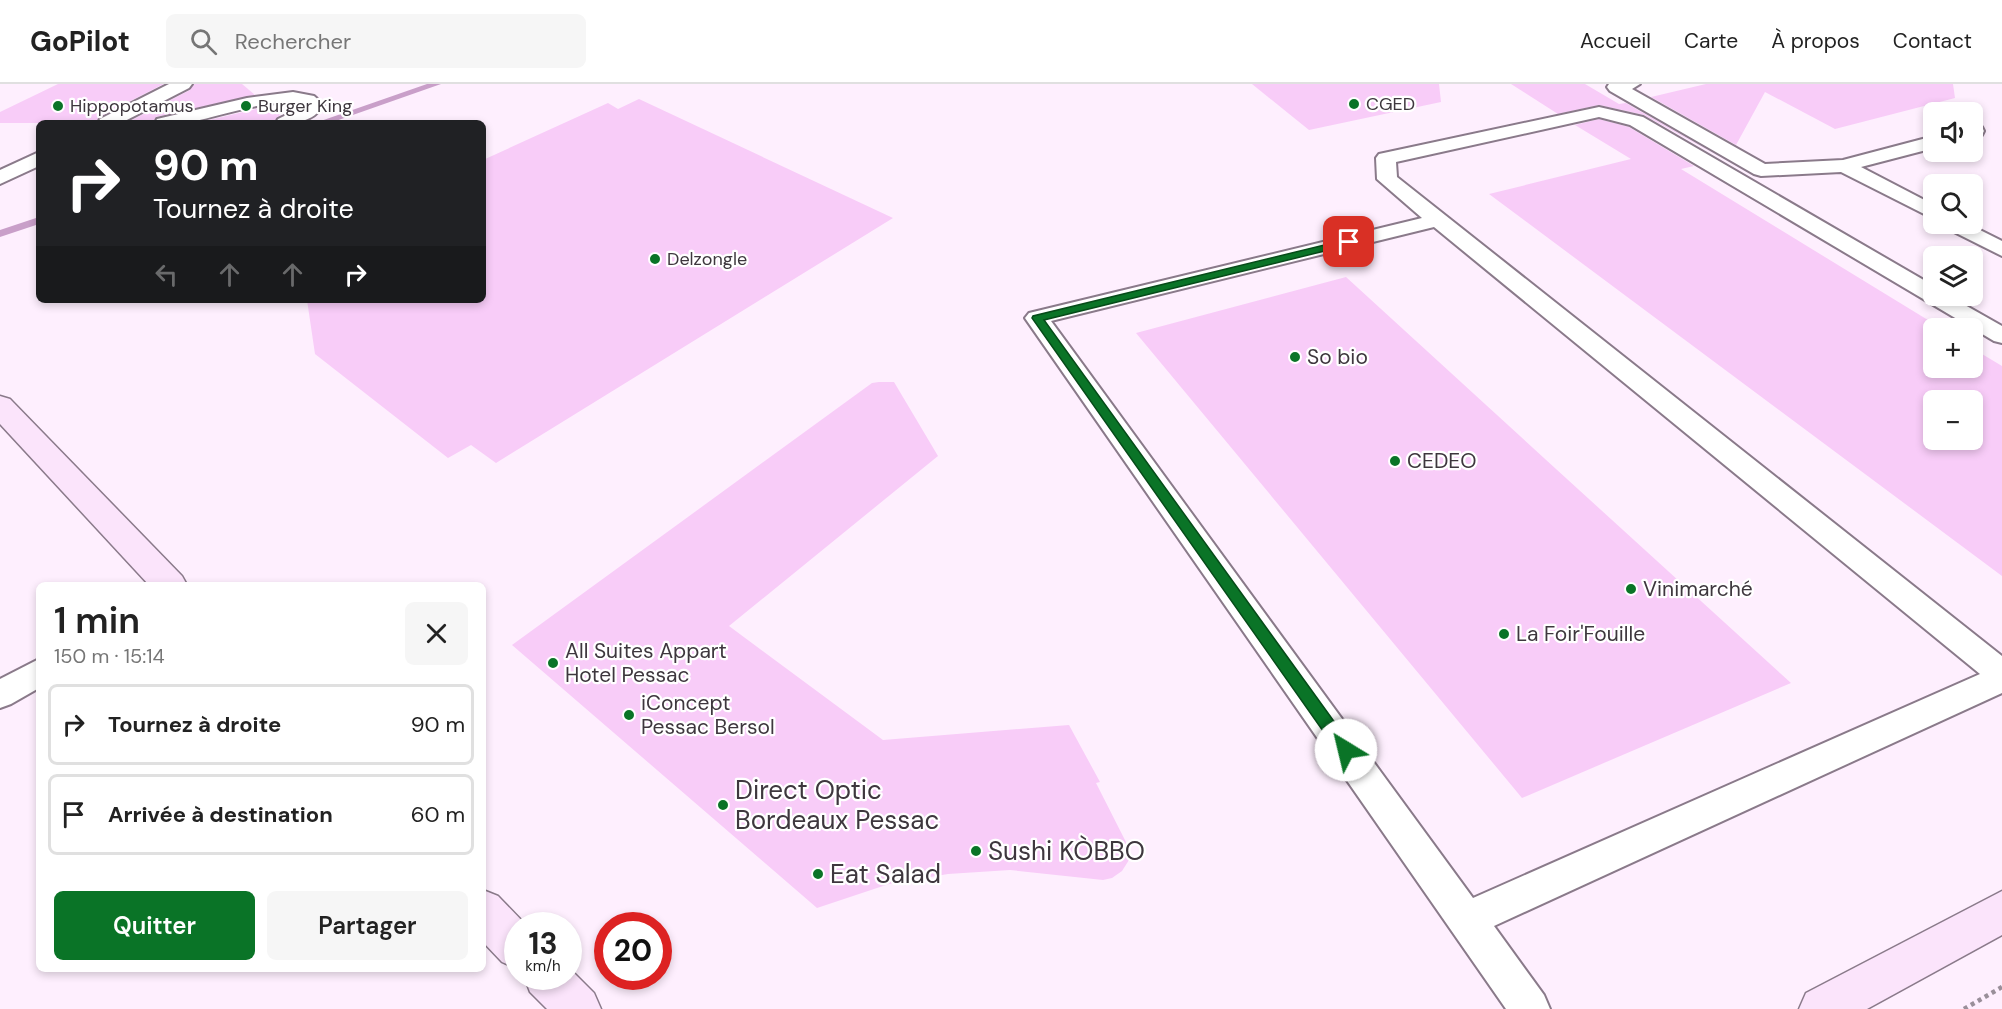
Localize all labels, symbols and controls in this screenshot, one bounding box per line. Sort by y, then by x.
search box [166,14,586,68]
text: GoPilot [30,23,130,60]
icon: search [187,25,220,58]
text: Rechercher [235,27,351,56]
text: Accueil [1580,27,1651,55]
text: Carte [1684,27,1738,55]
text: À propos [1771,27,1860,55]
text: Contact [1893,27,1972,55]
place label: CGED [1366,92,1415,116]
place label: Hippopotamus [70,94,194,118]
place label: Burger King [258,94,352,118]
marker: CGED [1347,97,1361,111]
marker: Hippopotamus [51,99,65,113]
marker: Burger King [239,99,253,113]
map controls [1923,102,1983,450]
button: sound [1923,102,1983,162]
text: 90 m [153,138,259,193]
icon: right [54,144,132,222]
button: search [1923,174,1983,234]
text: Tournez à droite [153,191,354,226]
pin [1323,216,1374,267]
icon: arrive [1332,225,1365,258]
button: layers [1923,246,1983,306]
place label: Delzongle [667,247,747,271]
marker: Delzongle [648,252,662,266]
icon: left [150,258,183,291]
icon: ahead [213,258,246,291]
icon: ahead [276,258,309,291]
icon: right [339,258,372,291]
button: + [1923,318,1983,378]
place label: So bio [1307,343,1368,371]
marker: So bio [1288,350,1302,364]
button: − [1923,390,1983,450]
place label: CEDEO [1407,447,1477,475]
marker: CEDEO [1388,454,1402,468]
place label: Vinimarché [1643,575,1753,603]
marker: Vinimarché [1624,582,1638,596]
text: 1 min [54,597,140,644]
button: close [405,602,468,665]
place label: La Foir'Fouille [1516,620,1645,648]
marker: La Foir'Fouille [1497,627,1511,641]
place label: All Suites Appart Hotel Pessac [565,637,727,689]
text: 150 m · 15:14 [54,643,165,669]
marker: All Suites Appart Hotel Pessac [546,656,560,670]
place label: iConcept Pessac Bersol [641,689,775,741]
icon: right [57,708,90,741]
marker: iConcept Pessac Bersol [622,708,636,722]
text: Tournez à droite [108,710,281,739]
text: 90 m [411,710,465,739]
position arrow [1314,718,1378,782]
place label: Direct Optic Bordeaux Pessac [735,773,939,837]
icon: arrive [57,798,90,831]
marker: Direct Optic Bordeaux Pessac [716,798,730,812]
text: Arrivée à destination [108,800,333,829]
text: 60 m [411,800,465,829]
place label: Sushi KÒBBO [988,834,1145,868]
marker: Sushi KÒBBO [969,844,983,858]
place label: Eat Salad [830,857,941,891]
marker: Eat Salad [811,867,825,881]
button: Quitter [54,891,255,960]
button: Partager [267,891,468,960]
speed limit sign: 20 [594,912,672,990]
text: 13 [528,924,558,963]
text: km/h [525,956,561,976]

